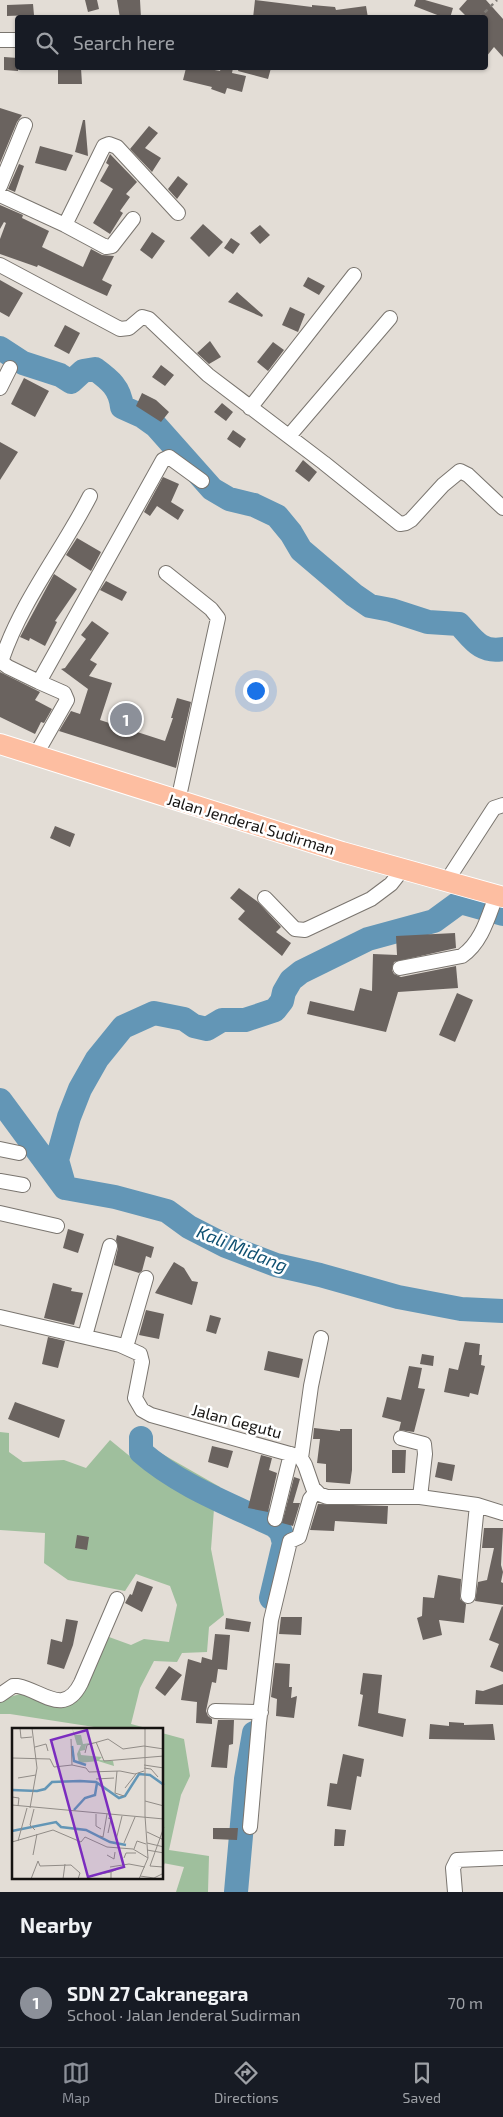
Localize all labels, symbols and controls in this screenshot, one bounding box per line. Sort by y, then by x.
search box [15,15,488,70]
icon: search [33,29,61,57]
text: Search here [73,31,175,54]
your location [243,678,269,704]
pin: 1 [110,700,142,738]
street label: Jalan Jenderal Sudirman [165,789,337,858]
water label: Kali Midang [194,1220,291,1276]
street label: Jalan Gegutu [190,1399,284,1442]
inset map [12,1728,164,1880]
text: Nearby [20,1912,92,1937]
text: SDN 27 Cakranegara [67,1982,248,2005]
text: 1 [33,1993,39,2012]
text: 70 m [448,1993,483,2012]
text: School · Jalan Jenderal Sudirman [67,2005,300,2024]
tab: Map [62,2059,90,2106]
tab: Directions [214,2059,279,2106]
tab: Saved [403,2059,441,2106]

